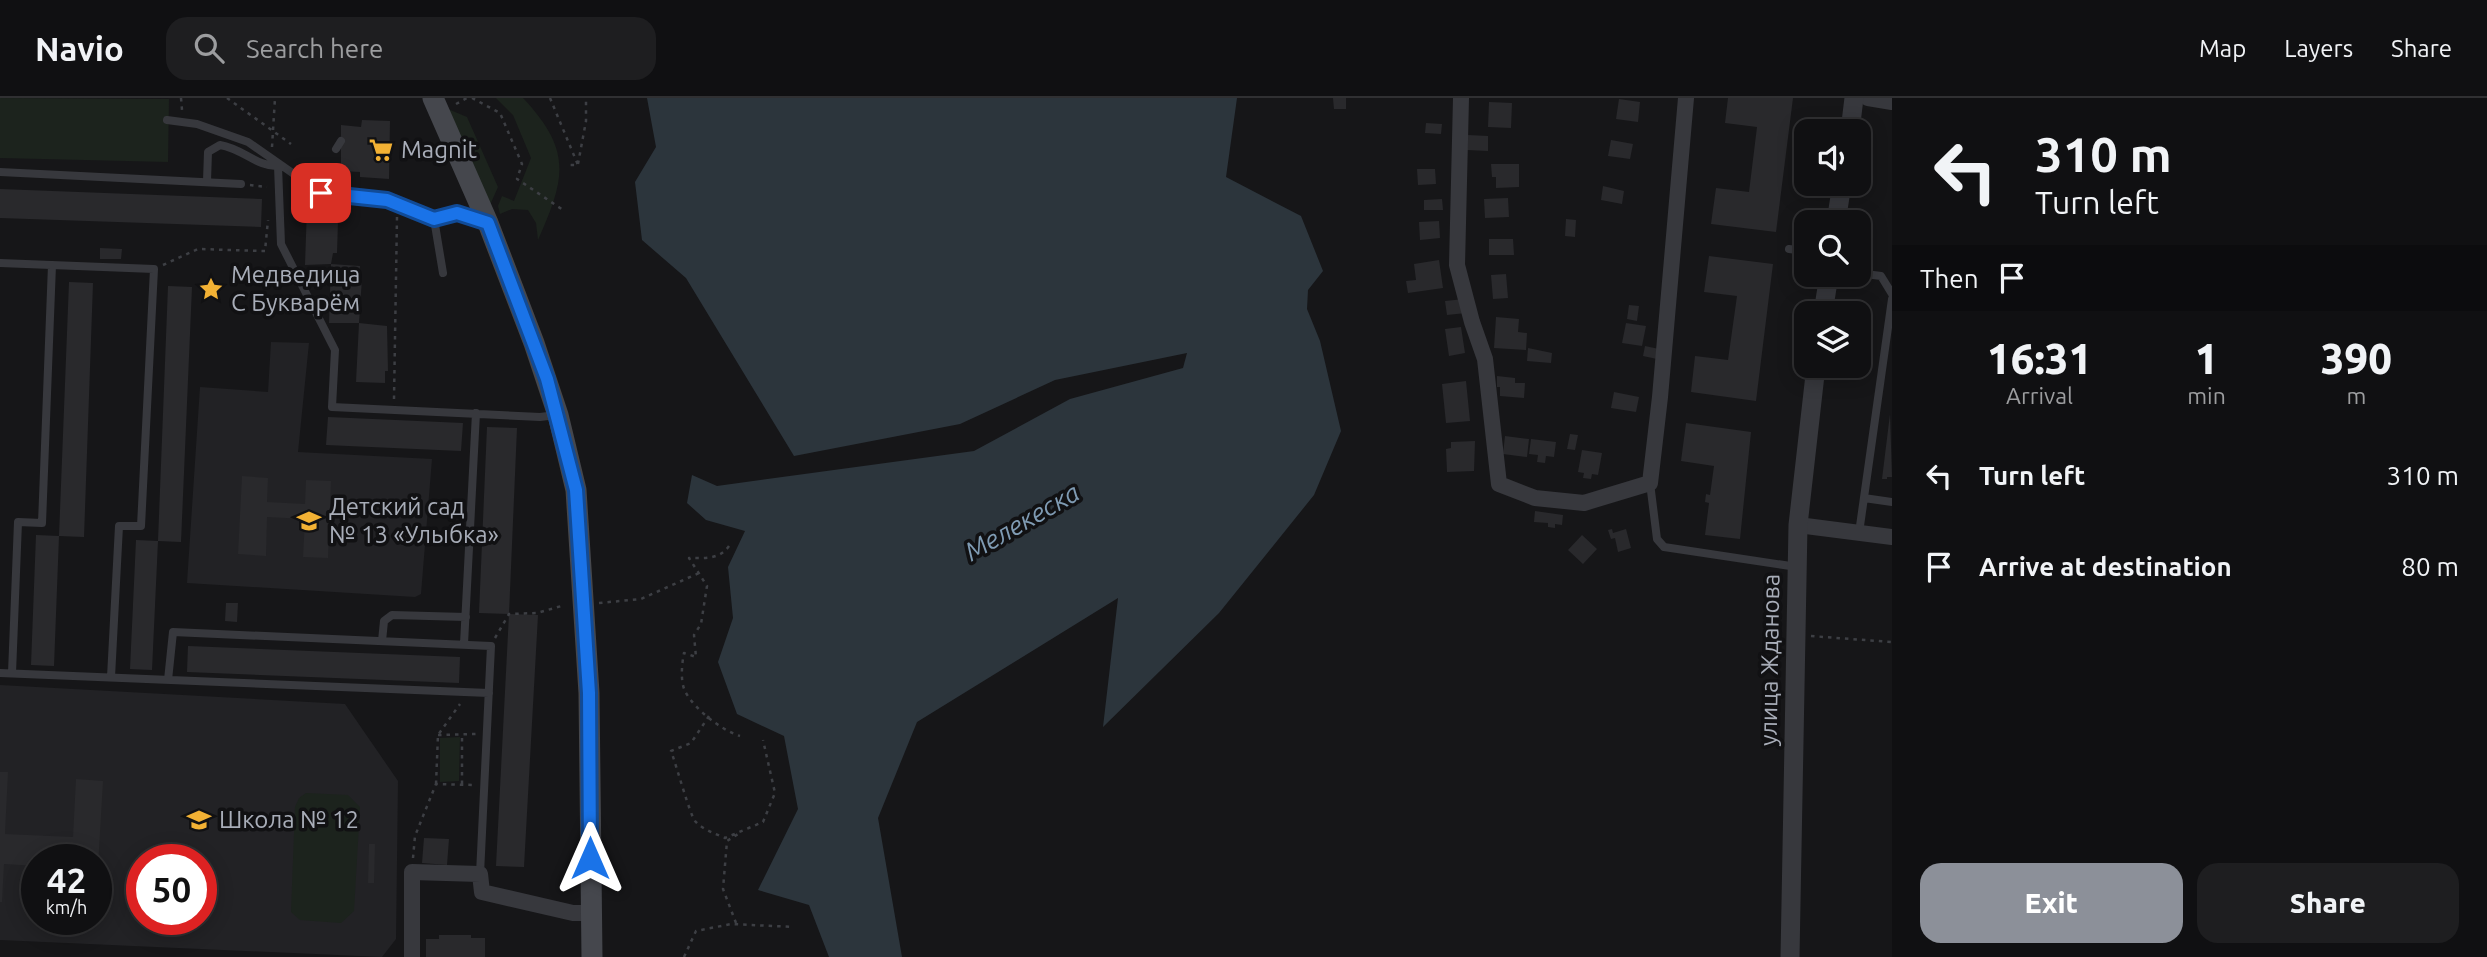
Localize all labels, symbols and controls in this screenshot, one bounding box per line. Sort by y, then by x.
search box [166,17,656,80]
icon: search [190,29,228,67]
text: Navio [35,30,124,67]
text: Search here [246,34,383,63]
text: Map [2199,35,2246,62]
text: Layers [2284,35,2353,62]
text: Share [2391,35,2452,62]
map controls [1794,119,1871,378]
button: sound [1794,119,1871,196]
icon: left [1920,126,2011,217]
text: 310 m [2035,126,2172,181]
supermarket icon: Magnit [367,136,395,164]
place label: Magnit [401,136,478,163]
pin [291,163,351,223]
icon: arrive [302,174,340,212]
text: Turn left [2035,184,2159,220]
button: search [1794,210,1871,287]
icon: arrive [1993,259,2031,297]
place label: Медведица С Букварём [231,261,360,316]
text: Then [1920,264,1979,293]
place icon: Медведица С Букварём [197,275,225,303]
button: layers [1794,301,1871,378]
text: 16:31 [1987,335,2092,382]
text: 1 [2195,335,2218,382]
text: 390 [2321,335,2392,382]
text: Arrival [2006,383,2073,408]
text: min [2187,383,2226,408]
text: m [2346,383,2366,408]
icon: left [1920,457,1958,495]
text: Turn left [1979,461,2085,490]
text: 310 m [2387,461,2459,490]
water label: Мелекеска [959,477,1084,566]
place label: Детский сад № 13 «Улыбка» [329,493,499,548]
school or university icon: Детский сад № 13 «Улыбка» [295,507,323,535]
icon: arrive [1920,548,1958,586]
text: Arrive at destination [1979,552,2232,581]
text: 80 m [2401,552,2459,581]
street label: улица Жданова [1754,574,1785,746]
school or university icon: Школа № 12 [185,806,213,834]
place label: Школа № 12 [219,806,359,833]
position arrow [553,821,627,895]
speed limit sign: 50 [126,844,217,935]
text: 42 [47,860,86,900]
button: Exit [1920,863,2183,943]
button: Share [2197,863,2459,943]
text: km/h [46,897,87,917]

